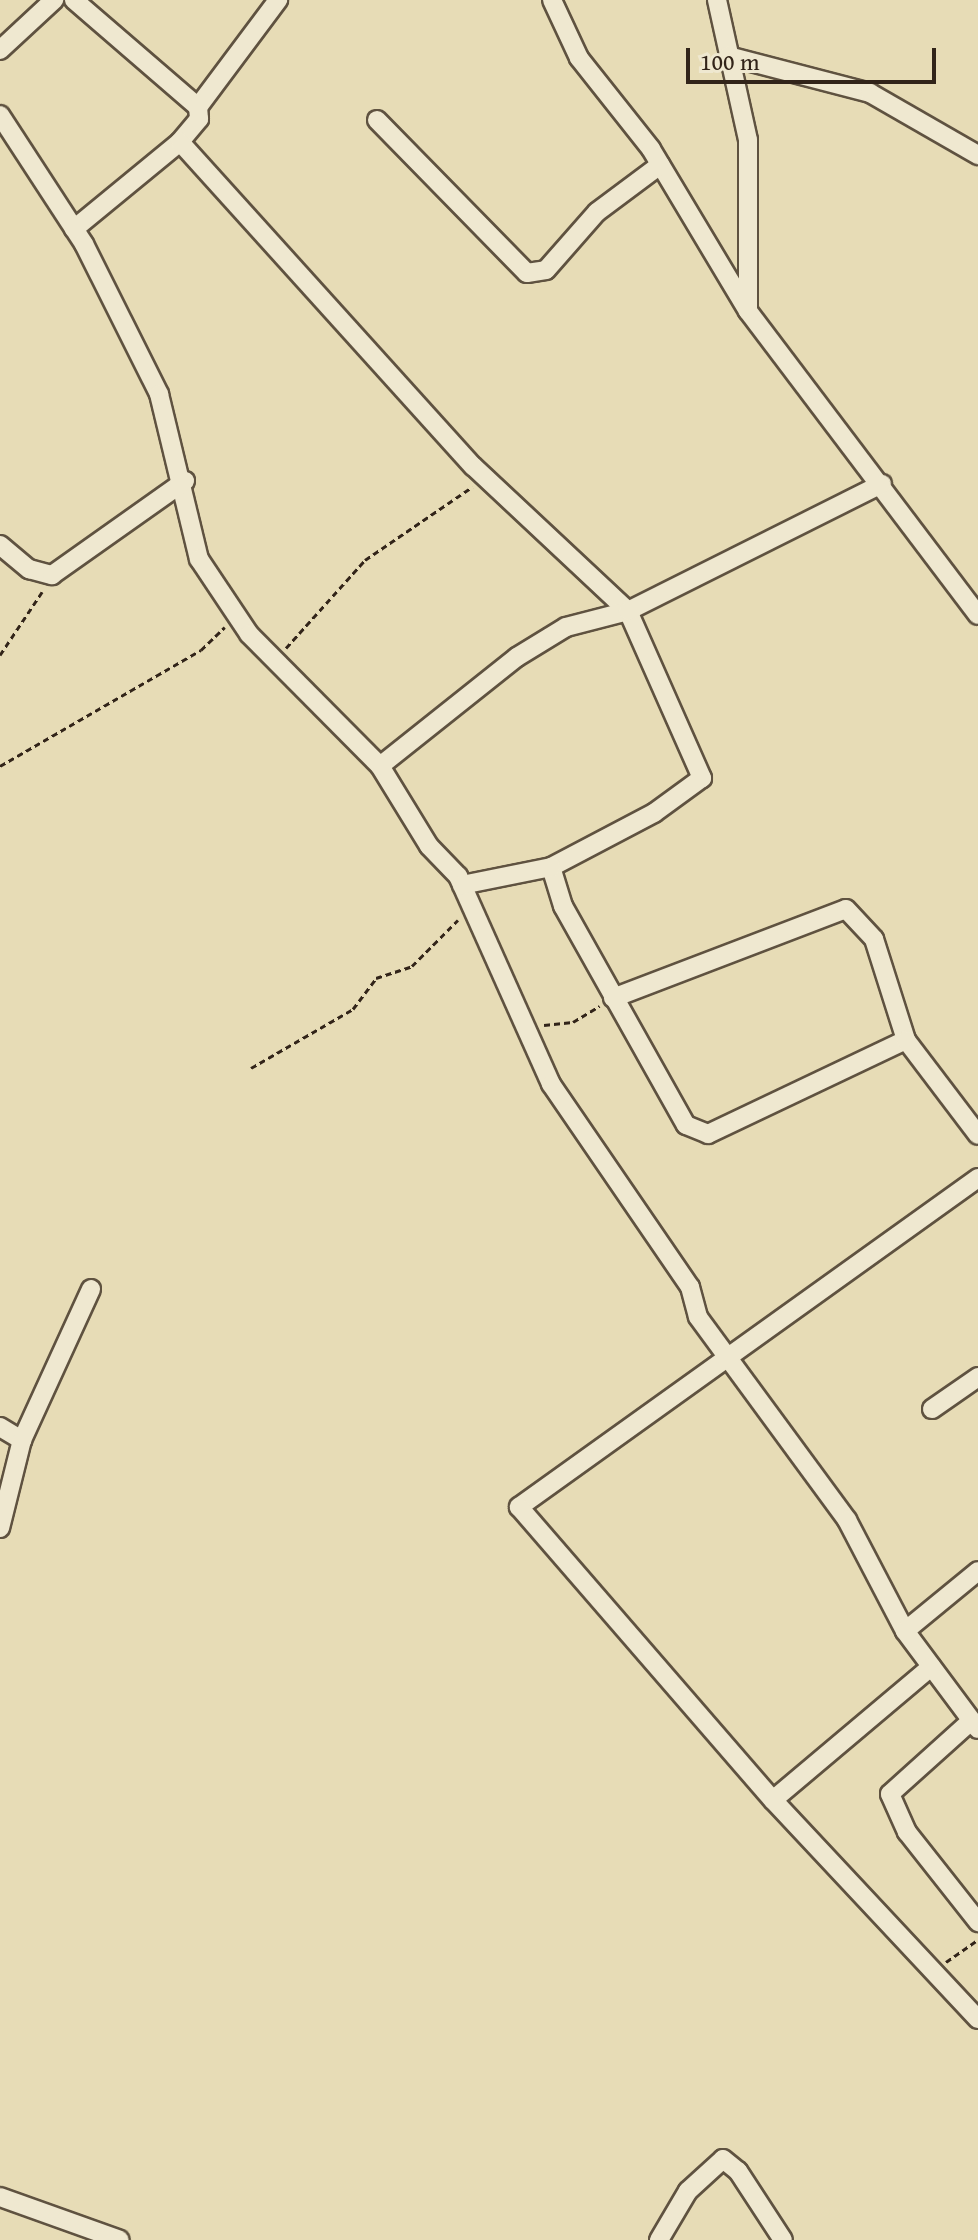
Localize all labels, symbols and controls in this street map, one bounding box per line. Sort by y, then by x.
scale bar [690,32,940,82]
text: 100 m [700,44,760,79]

